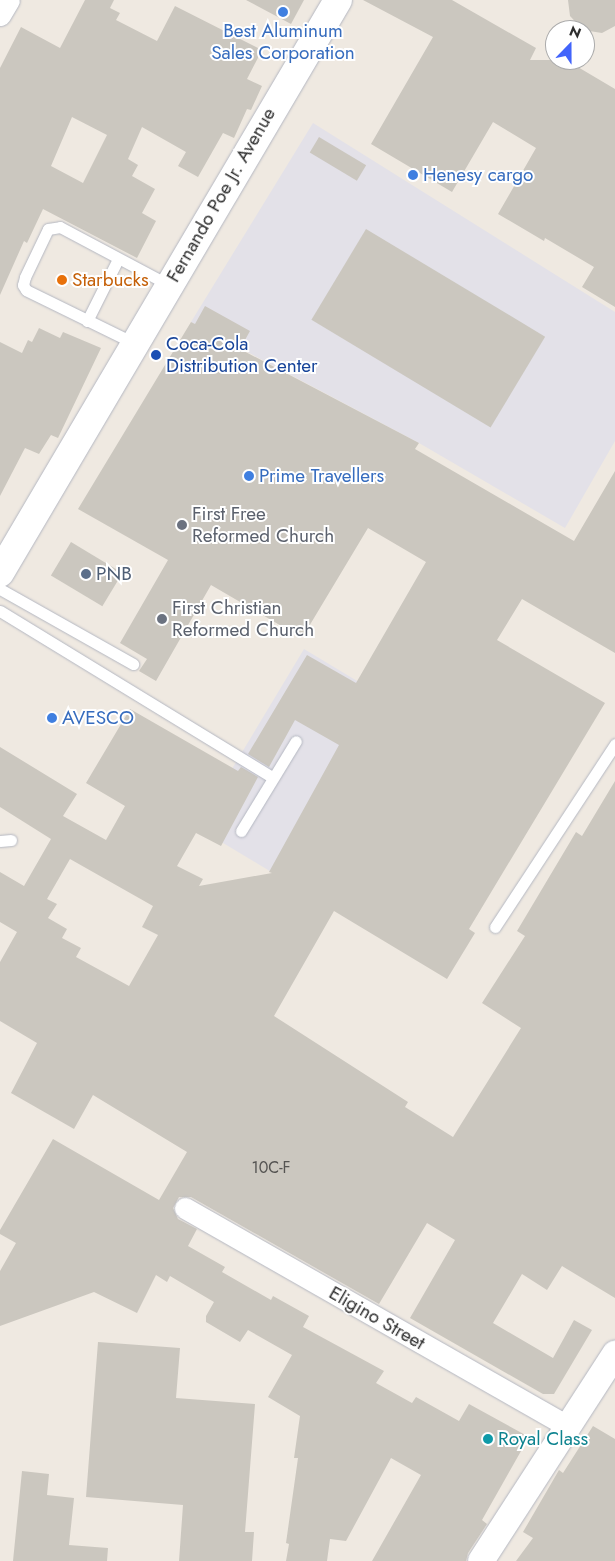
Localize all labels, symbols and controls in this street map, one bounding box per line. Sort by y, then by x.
marker: Best Aluminum Sales Corporation [277,6,289,18]
place label: Best Aluminum Sales Corporation [211,20,355,64]
north arrow [545,20,595,70]
text: N [566,21,584,43]
street label: Fernando Poe Jr. Avenue [162,104,280,286]
place label: Henesy cargo [423,164,533,186]
marker: Henesy cargo [407,169,419,181]
place label: Starbucks [72,269,149,291]
marker: Starbucks [56,274,68,286]
place label: Coca-Cola Distribution Center [166,333,318,377]
marker: Coca-Cola Distribution Center [150,349,162,361]
place label: Prime Travellers [259,465,384,487]
marker: Prime Travellers [243,470,255,482]
place label: First Free Reformed Church [192,503,334,547]
marker: First Free Reformed Church [176,519,188,531]
place label: PNB [96,563,132,585]
marker: PNB [80,568,92,580]
place label: First Christian Reformed Church [172,597,314,641]
marker: First Christian Reformed Church [156,613,168,625]
place label: AVESCO [62,707,134,729]
marker: AVESCO [46,712,58,724]
house number: 10C-F [251,1158,291,1178]
street label: Eligino Street [325,1281,429,1355]
place label: Royal Class [498,1428,588,1450]
marker: Royal Class [482,1433,494,1445]

